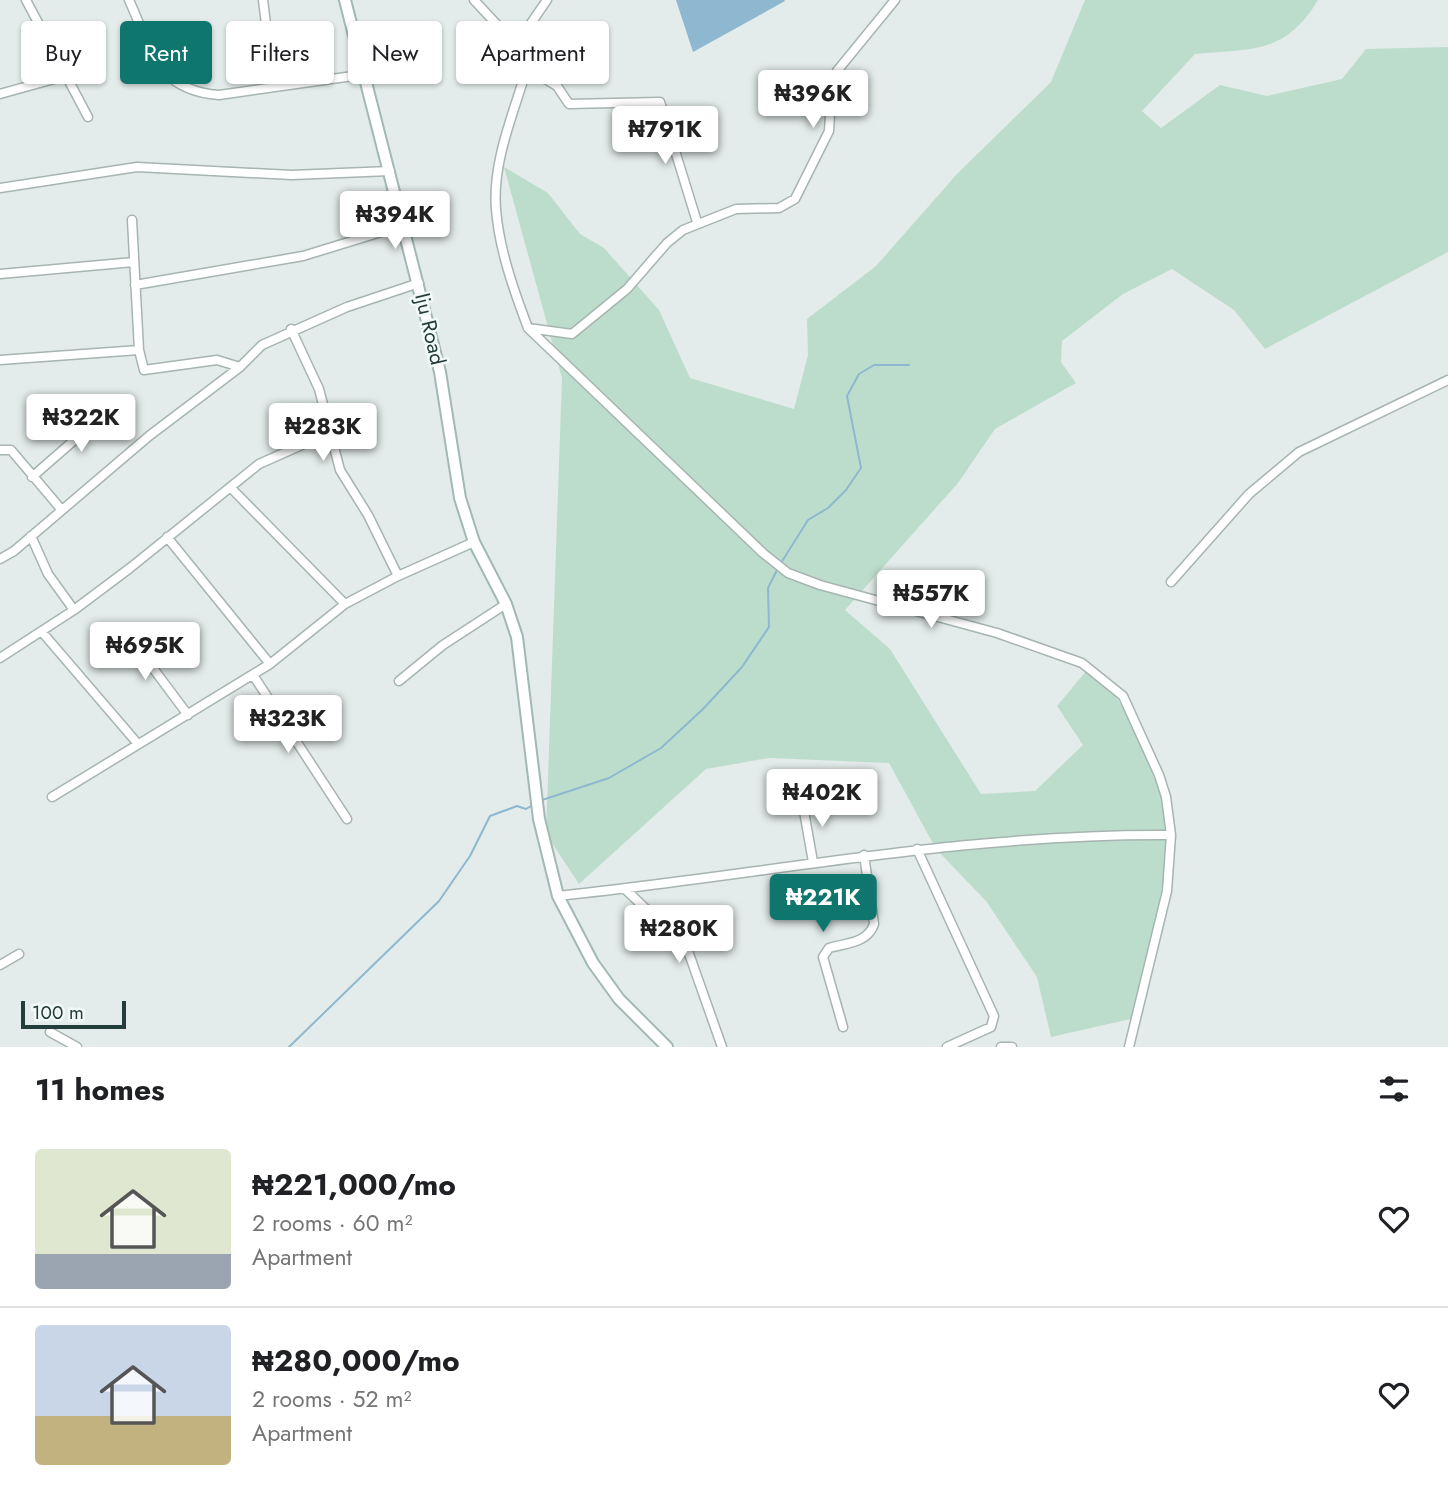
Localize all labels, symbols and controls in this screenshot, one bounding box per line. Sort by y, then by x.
chip: Buy [21,21,106,84]
chip: Rent [120,21,212,84]
chip: Filters [226,21,334,84]
chip: New [348,21,442,84]
chip: Apartment [456,21,609,84]
pin: ₦396K [764,71,862,130]
text: ₦396K [774,76,852,110]
pin: ₦791K [616,106,714,166]
text: ₦791K [628,112,702,146]
pin: ₦394K [346,191,444,251]
text: ₦394K [356,197,434,231]
street label: Iju Road [407,290,453,368]
pin: ₦322K [32,394,130,454]
text: ₦322K [42,400,120,434]
pin: ₦283K [274,404,372,463]
text: ₦283K [285,409,361,443]
pin: ₦557K [882,570,980,630]
text: ₦557K [893,576,969,610]
pin: ₦695K [96,622,194,682]
text: ₦695K [106,628,184,662]
pin: ₦323K [239,696,337,755]
text: ₦323K [250,701,326,735]
pin: ₦402K [773,770,871,829]
text: ₦402K [782,775,862,809]
pin: ₦221K [774,874,872,934]
text: ₦221K [786,880,860,914]
pin: ₦280K [630,906,728,965]
text: ₦280K [640,911,718,945]
scale bar [21,998,126,1030]
text: 100 m [32,999,84,1026]
text: 11 homes [35,1068,165,1111]
icon: filters [1375,1070,1413,1108]
text: ₦221,000/mo [252,1163,456,1206]
icon: home [91,1177,175,1261]
icon: heart [1375,1200,1413,1238]
text: 2 rooms · 60 m² [252,1206,412,1240]
text: Apartment [252,1240,352,1274]
text: ₦280,000/mo [252,1339,460,1382]
icon: home [91,1353,175,1437]
icon: heart [1375,1376,1413,1414]
text: 2 rooms · 52 m² [252,1382,411,1416]
text: Apartment [252,1416,352,1450]

